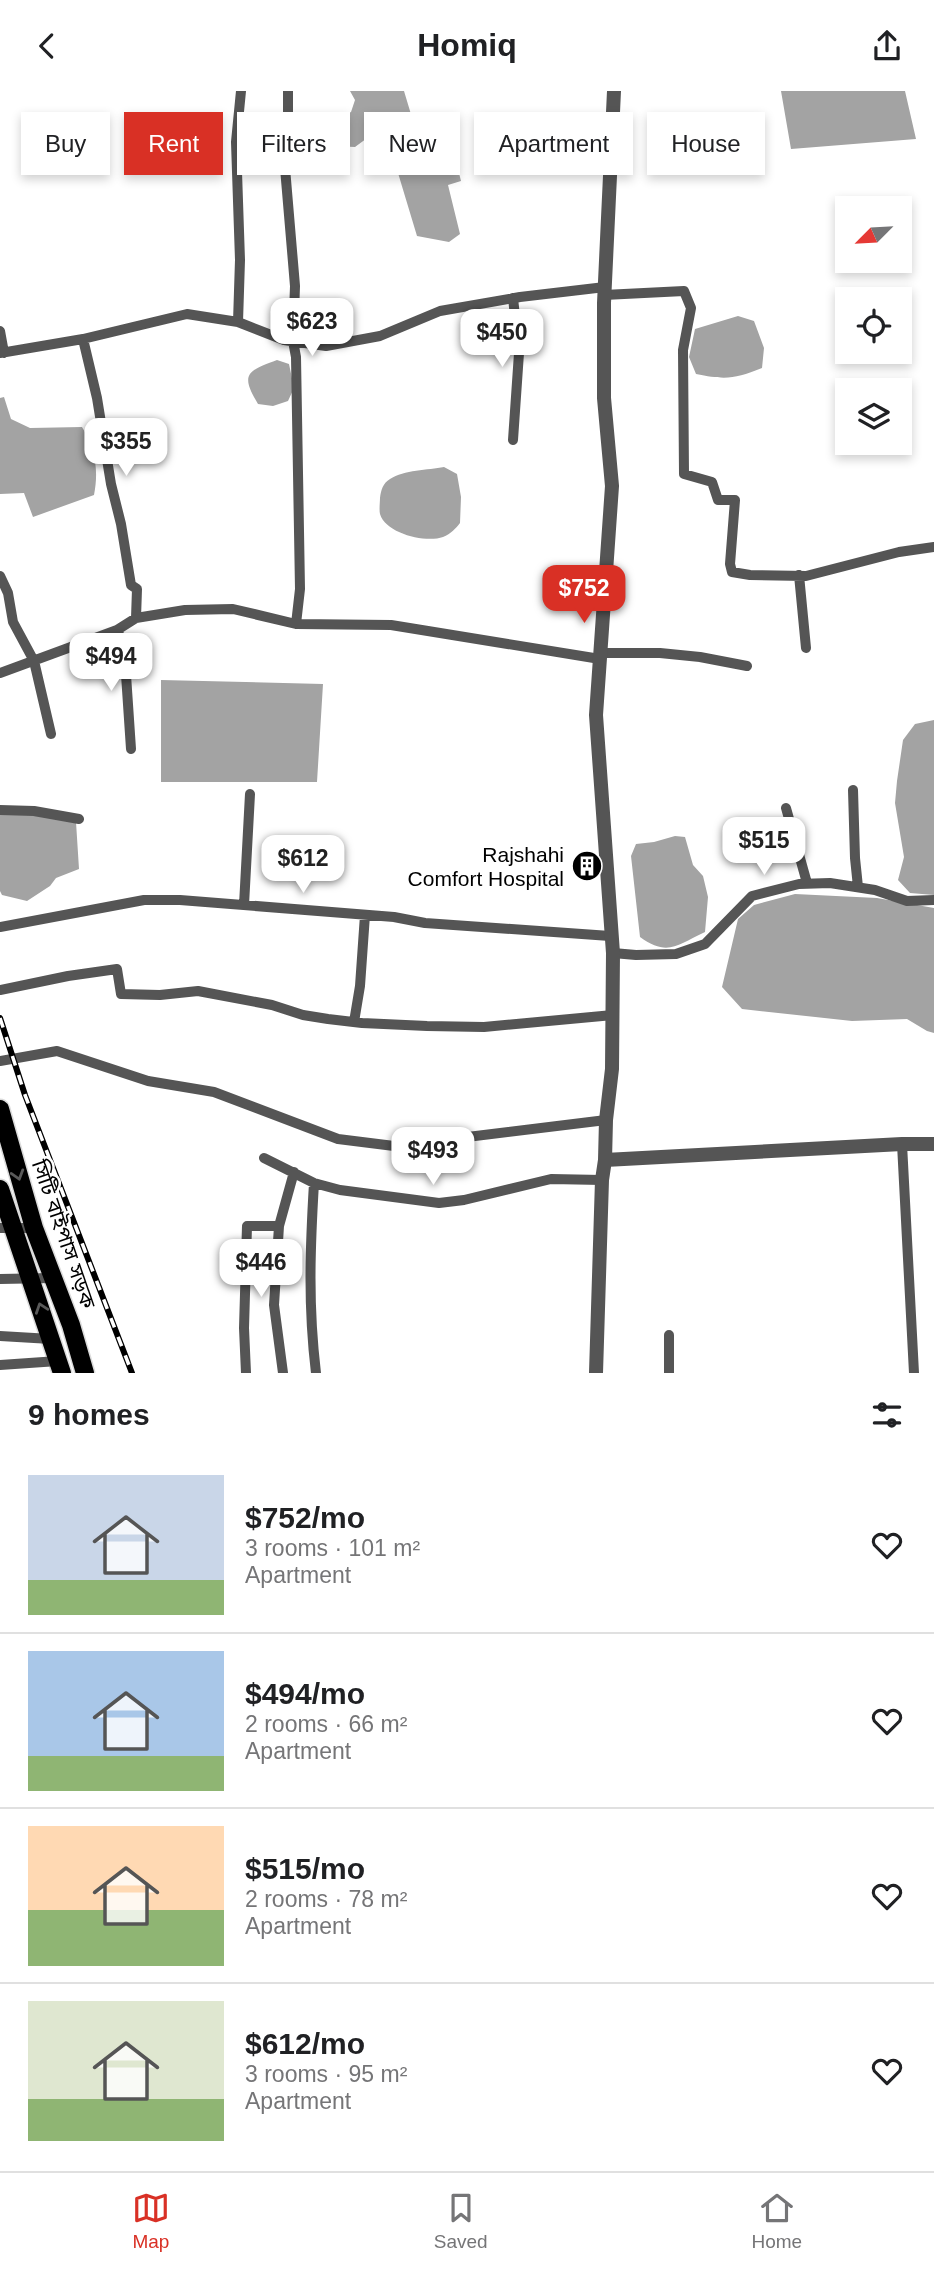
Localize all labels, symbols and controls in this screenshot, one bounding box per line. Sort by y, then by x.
icon: back [28,27,66,65]
text: Homiq [417,27,517,63]
icon: share [868,27,906,65]
chip: Buy [21,112,110,175]
chip: Rent [124,112,223,175]
chip: Filters [237,112,350,175]
chip: New [364,112,460,175]
chip: Apartment [474,112,633,175]
chip: House [647,112,765,175]
north arrow [835,196,912,273]
map controls [835,196,912,455]
button: locate [835,287,912,364]
pin: $623 [271,299,353,358]
text: $623 [286,308,338,334]
pin: $450 [461,309,543,369]
text: $450 [476,319,528,345]
button: layers [835,378,912,455]
pin: $355 [85,419,167,478]
text: $355 [100,428,152,454]
pin: $752 [543,566,625,625]
text: $752 [558,575,610,601]
pin: $494 [70,633,152,693]
text: $494 [85,643,137,669]
pin: $515 [723,817,805,877]
text: $515 [738,827,790,853]
pin: $612 [262,835,344,895]
place label: Rajshahi Comfort Hospital [408,843,564,890]
text: $612 [277,845,329,871]
building icon: Rajshahi Comfort Hospital [570,849,604,883]
pin: $493 [392,1127,474,1187]
text: $493 [407,1137,459,1163]
street label: সিটি বাইপাস সড়ক [28,1156,101,1312]
one-way arrow [10,1168,25,1180]
pin: $446 [220,1239,302,1299]
text: $446 [235,1249,287,1275]
one-way arrow [35,1303,49,1315]
icon: filters [868,1396,906,1434]
text: 9 homes [28,1398,150,1431]
text: $752/mo [245,1501,365,1534]
icon: home [84,1503,168,1587]
icon: heart [868,1526,906,1564]
text: 3 rooms · 101 m² [245,1535,420,1561]
text: Apartment [245,1562,351,1588]
text: $494/mo [245,1677,365,1710]
icon: home [84,1679,168,1763]
icon: heart [868,1702,906,1740]
text: 2 rooms · 66 m² [245,1711,407,1737]
text: Apartment [245,1738,351,1764]
text: $515/mo [245,1852,365,1885]
icon: home [84,1854,168,1938]
icon: heart [868,1877,906,1915]
text: 2 rooms · 78 m² [245,1886,407,1912]
text: Apartment [245,1913,351,1939]
text: $612/mo [245,2027,365,2060]
icon: home [84,2029,168,2113]
icon: heart [868,2052,906,2090]
text: 3 rooms · 95 m² [245,2061,407,2087]
text: Apartment [245,2088,351,2114]
tab: Map [132,2189,170,2253]
tab: Saved [434,2189,488,2253]
tab: Home [751,2189,802,2253]

